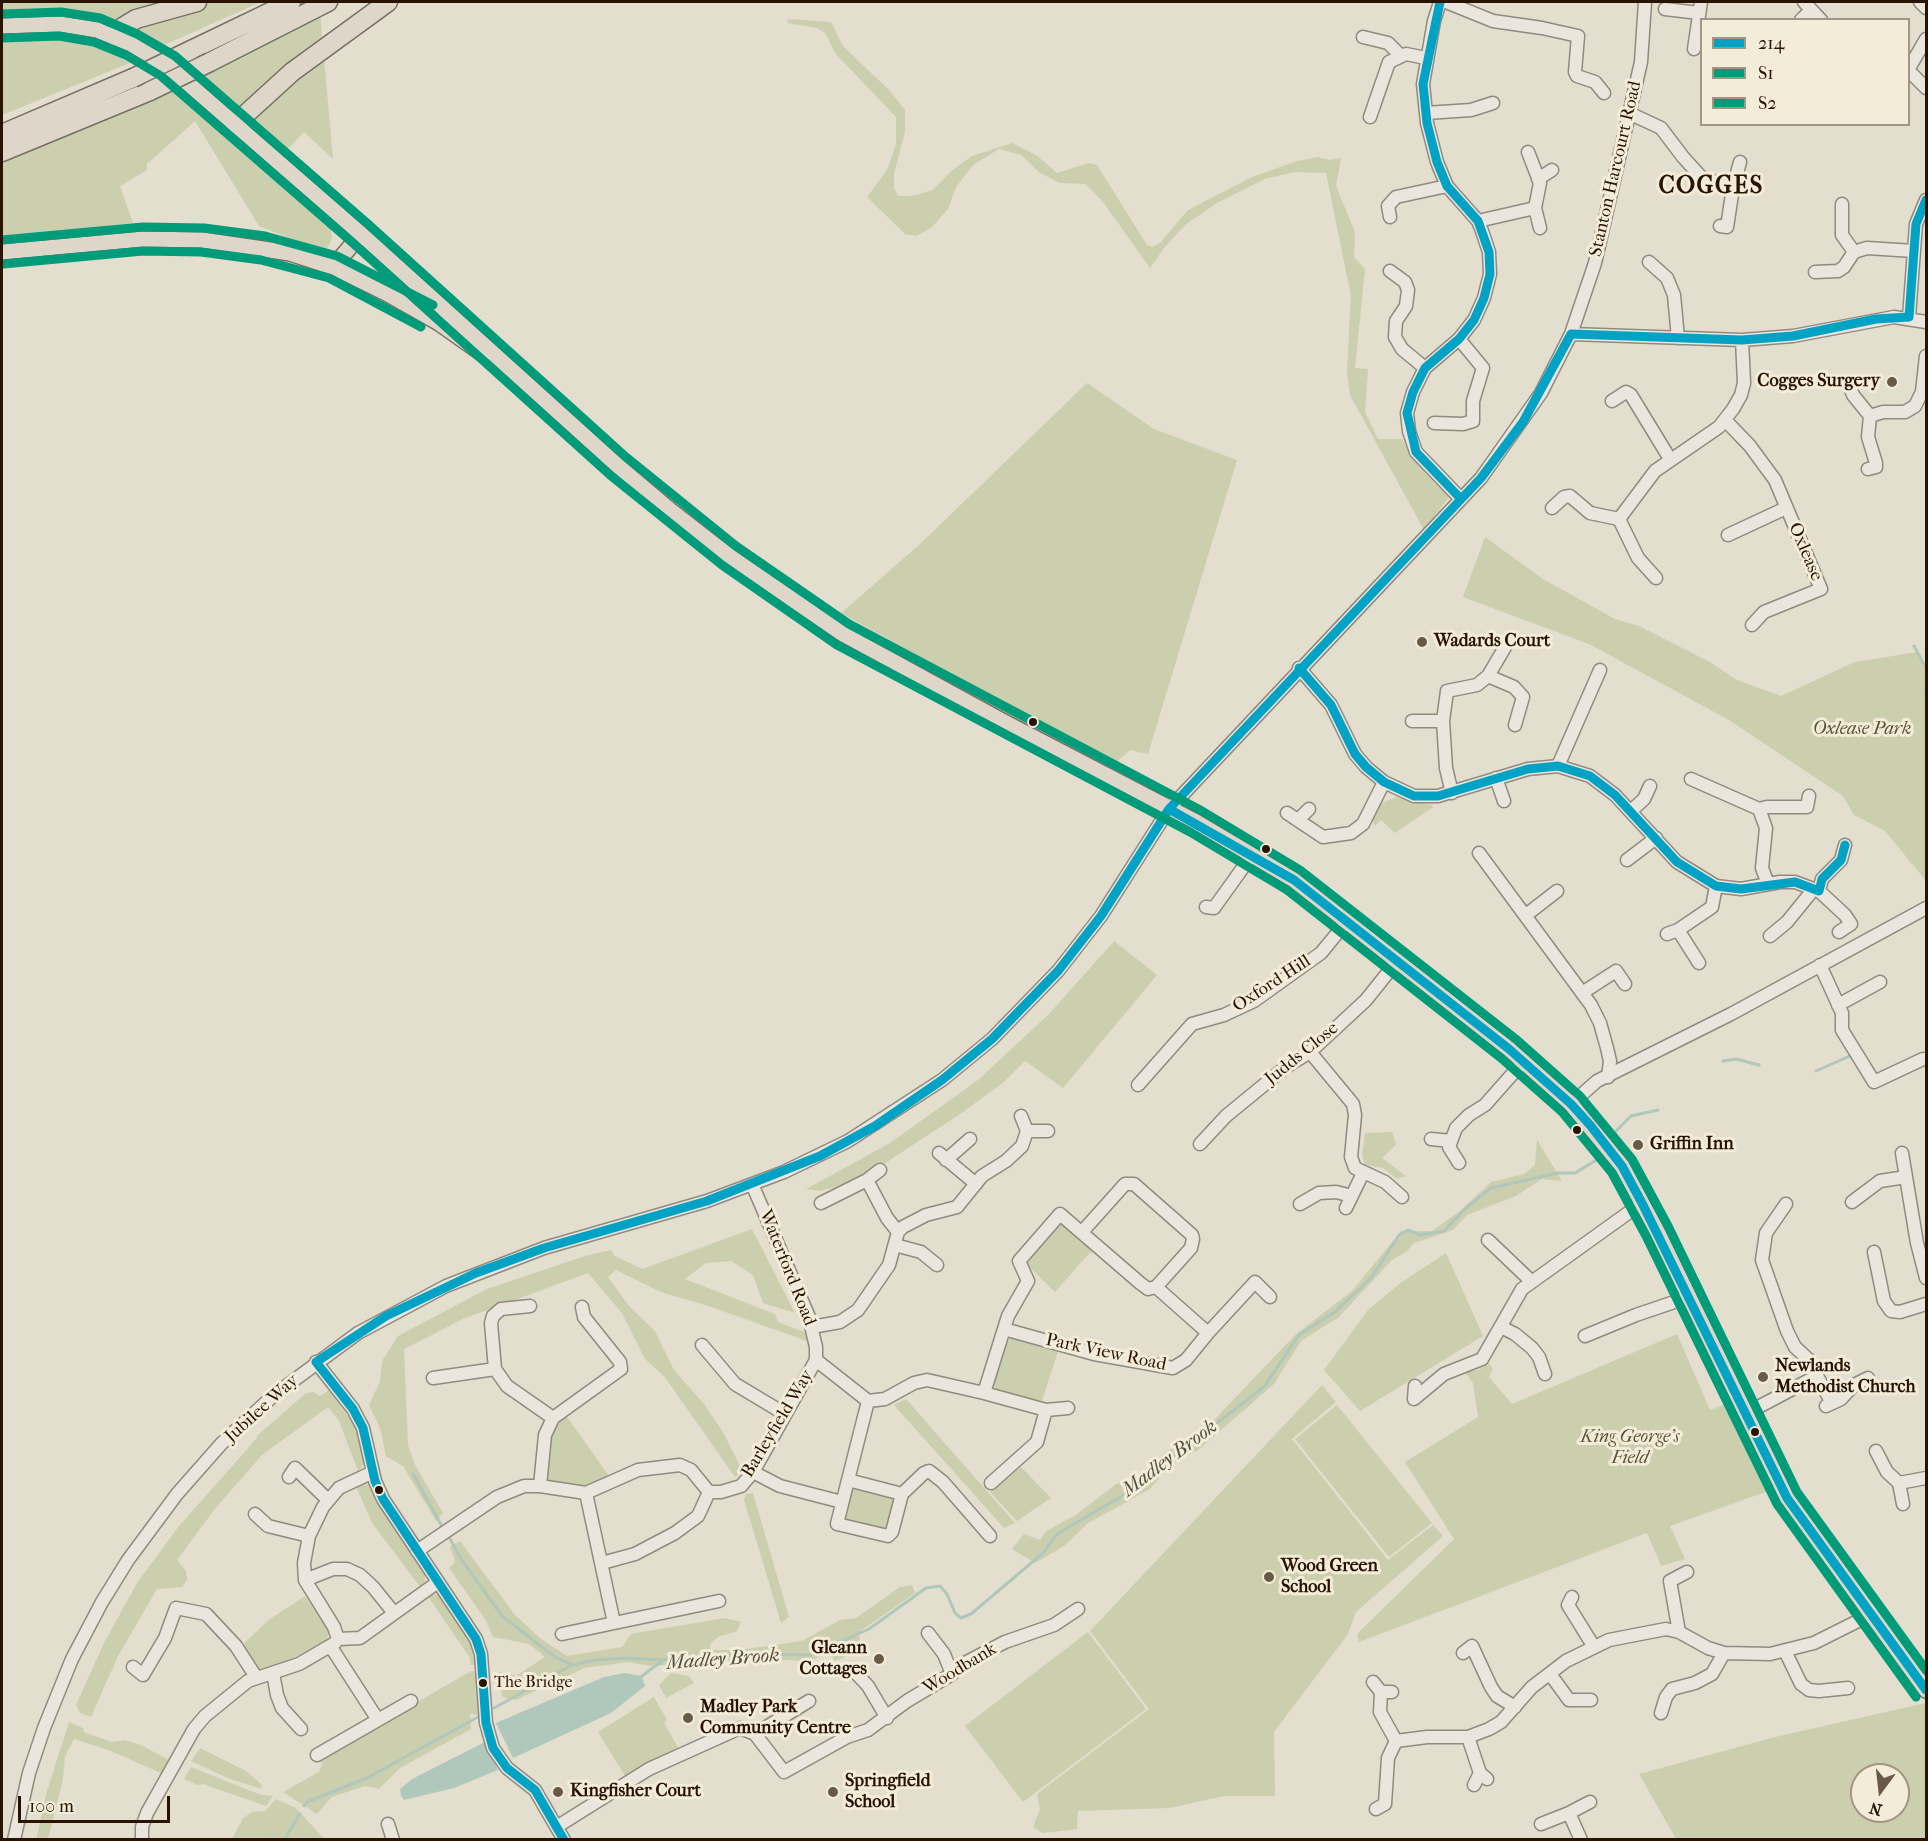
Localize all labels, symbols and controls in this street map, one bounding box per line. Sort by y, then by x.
legend [1700,18,1910,126]
text: 214 [1758,33,1784,54]
text: S1 [1758,63,1774,84]
street label: Stanton Harcourt Road [1585,79,1647,259]
text: S2 [1758,93,1777,114]
district label: COGGES [1658,173,1764,201]
place label: Cogges Surgery [1757,371,1880,393]
marker: Cogges Surgery [1885,375,1899,389]
street label: Oxlease [1783,520,1827,584]
place label: Wadards Court [1434,631,1550,653]
marker: Wadards Court [1415,635,1429,649]
unlabelled marker [1027,716,1039,728]
park label: Oxlease Park [1813,719,1911,741]
unlabelled marker [1260,843,1272,855]
street label: Oxford Hill [1229,951,1315,1017]
street label: Judds Close [1261,1018,1343,1090]
unlabelled marker [1571,1124,1583,1136]
place label: Griffin Inn [1650,1134,1734,1156]
marker: Griffin Inn [1631,1138,1645,1152]
street label: Waterford Road [754,1207,820,1329]
street label: Park View Road [1044,1330,1168,1376]
place label: Newlands Methodist Church [1775,1356,1916,1398]
street label: Barleyfield Way [737,1366,819,1482]
street label: Jubilee Way [221,1370,303,1448]
marker: Newlands Methodist Church [1756,1370,1770,1384]
water label: Madley Brook [1118,1415,1222,1503]
unlabelled marker [1749,1426,1761,1438]
park label: King George's Field [1581,1427,1679,1470]
unlabelled marker [373,1484,385,1496]
place label: Wood Green School [1281,1556,1378,1598]
marker: Wood Green School [1262,1570,1276,1584]
place label: Gleann Cottages [800,1638,867,1680]
street label: Woodbank [919,1639,1001,1699]
water label: Madley Brook [666,1644,780,1676]
marker: Gleann Cottages [872,1652,886,1666]
place label: The Bridge [494,1673,572,1693]
marker: The Bridge [477,1677,489,1689]
place label: Madley Park Community Centre [700,1697,851,1740]
marker: Madley Park Community Centre [681,1711,695,1725]
north arrow [1850,1763,1910,1823]
place label: Springfield School [845,1771,931,1814]
place label: Kingfisher Court [570,1781,701,1803]
scale bar [21,1784,172,1822]
marker: Kingfisher Court [551,1785,565,1799]
marker: Springfield School [826,1785,840,1799]
text: 100 m [29,1796,74,1817]
text: N [1867,1798,1884,1820]

